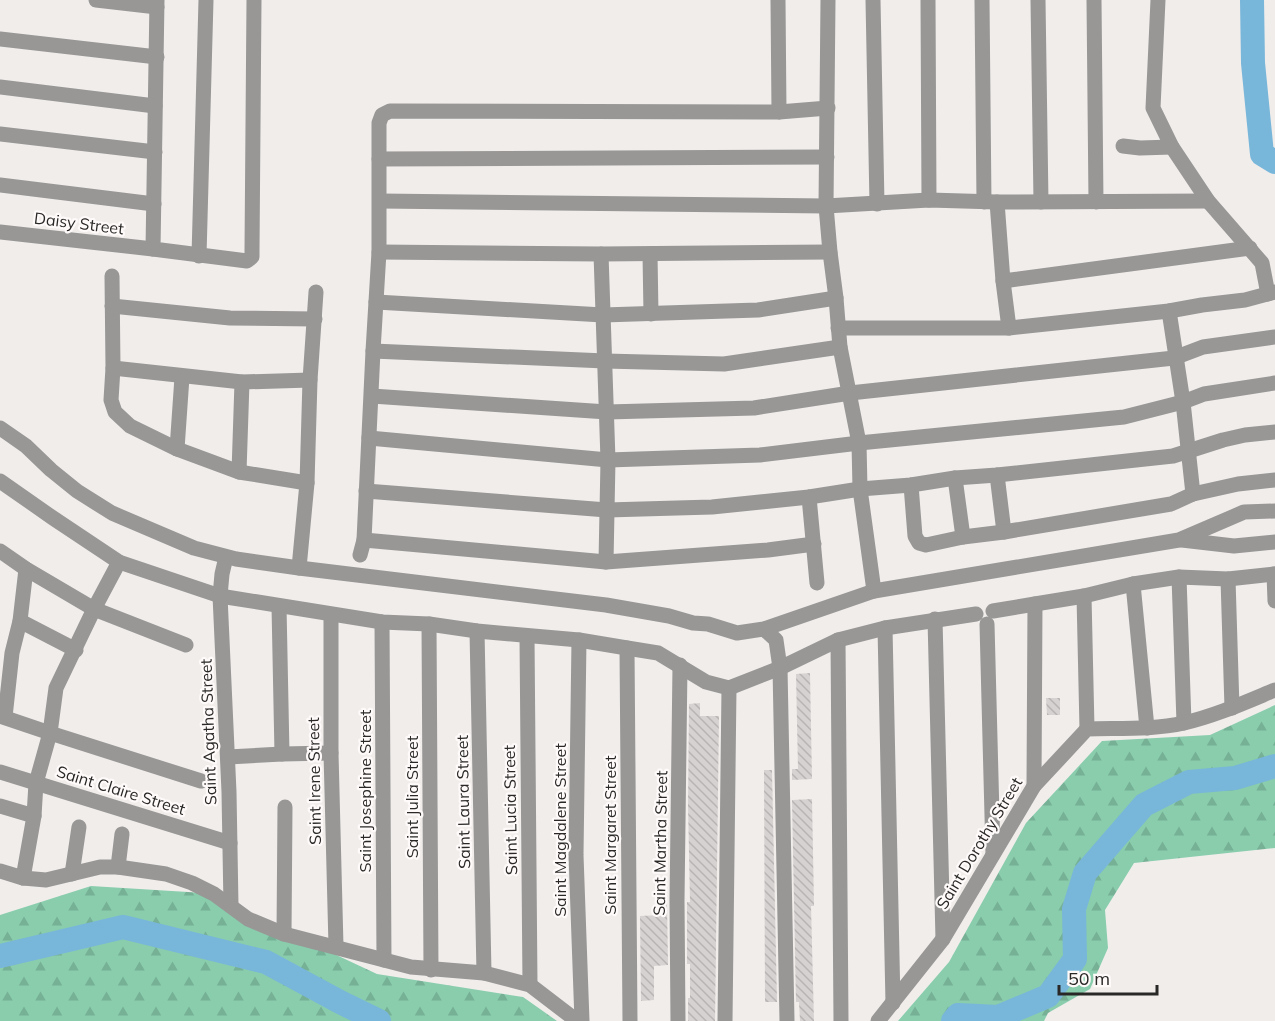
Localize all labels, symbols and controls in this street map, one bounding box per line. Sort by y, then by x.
street label: Daisy Street [33,208,125,238]
street label: Saint Agatha Street [195,658,221,806]
street label: Saint Josephine Street [355,709,375,872]
street label: Saint Irene Street [303,717,325,845]
street label: Saint Julia Street [402,735,422,858]
street label: Saint Laura Street [452,735,474,869]
street label: Saint Magdalene Street [550,743,570,917]
street label: Saint Lucia Street [499,744,521,875]
street label: Saint Margaret Street [600,755,620,915]
street label: Saint Claire Street [54,761,188,819]
street label: Saint Martha Street [649,770,671,916]
street label: Saint Dorothy Street [932,773,1026,913]
scale bar [1059,958,1156,996]
text: 50 m [1068,967,1110,990]

